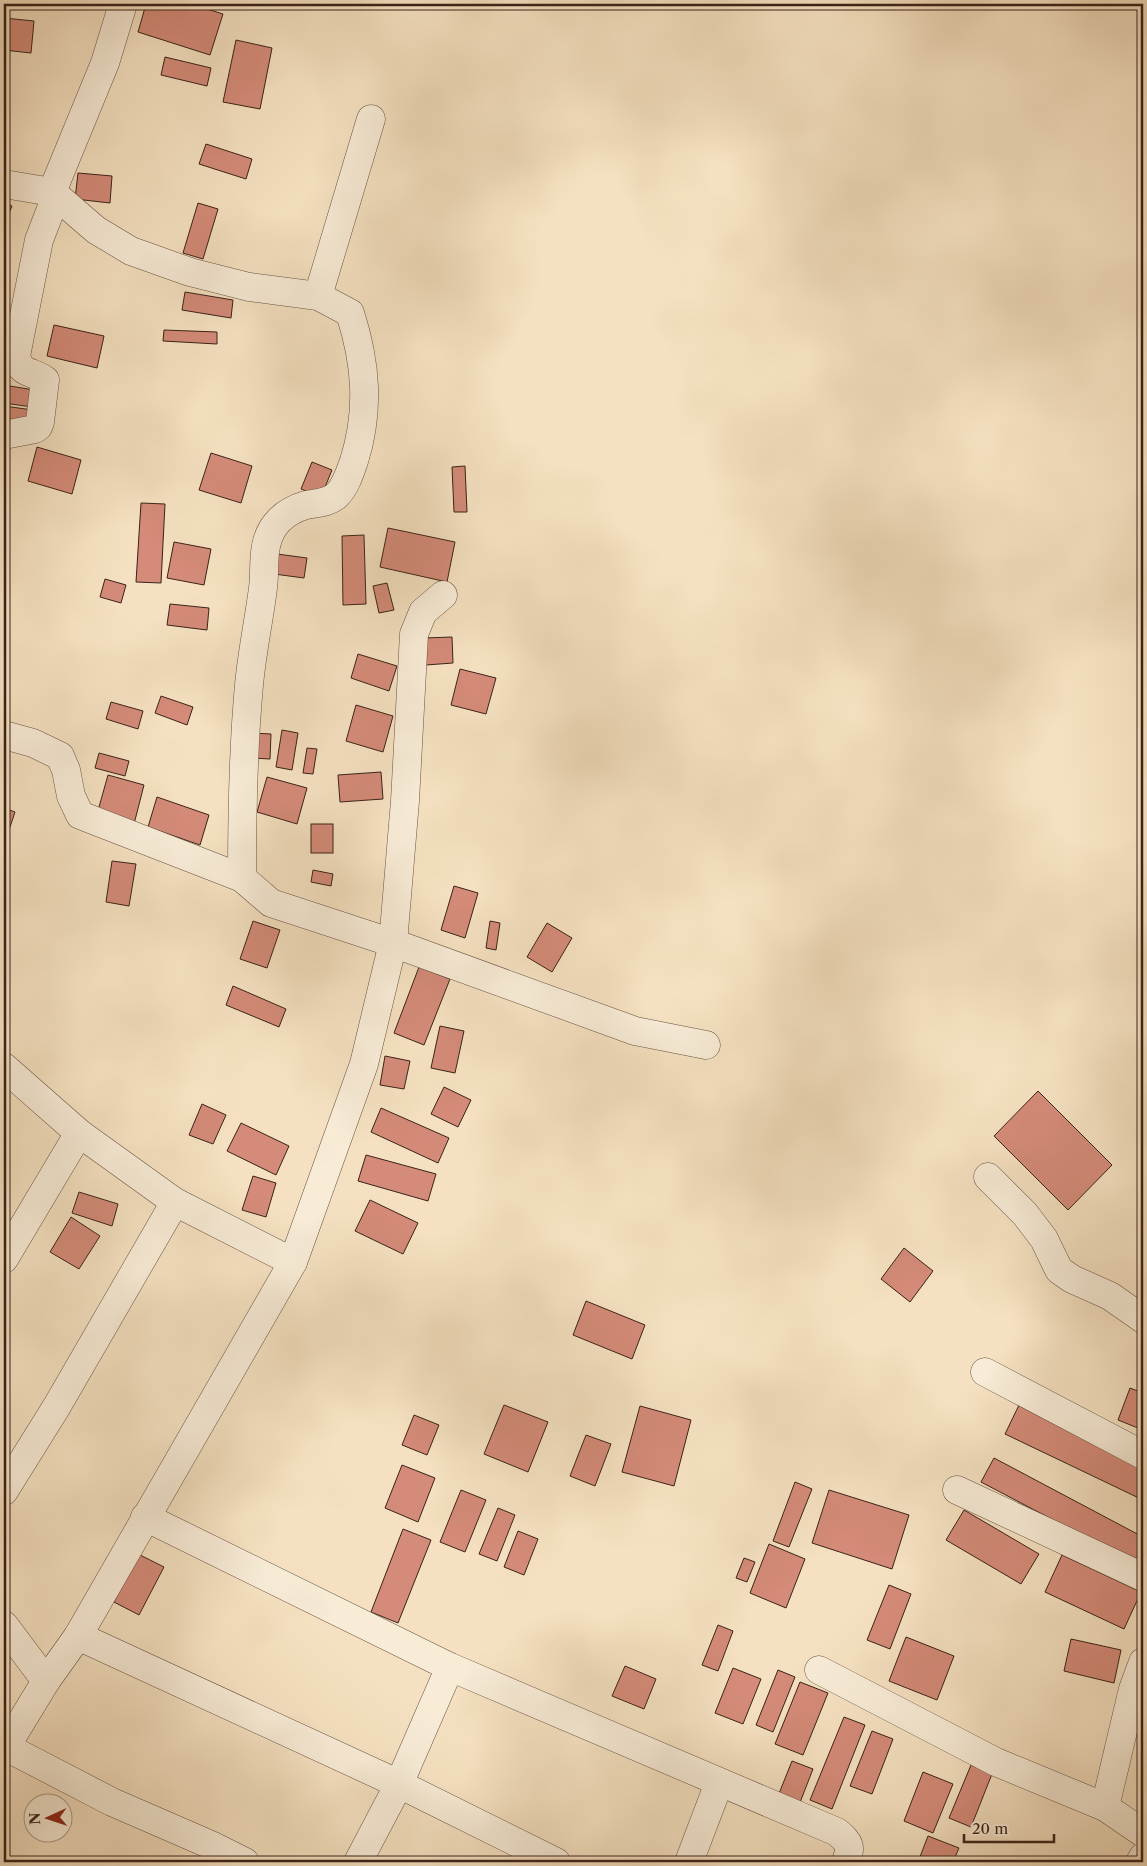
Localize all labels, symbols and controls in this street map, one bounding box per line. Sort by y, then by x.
north arrow [22,1794,72,1844]
scale bar [964,1811,1054,1843]
text: N [26,1812,44,1825]
text: 20 m [972,1819,1008,1838]

